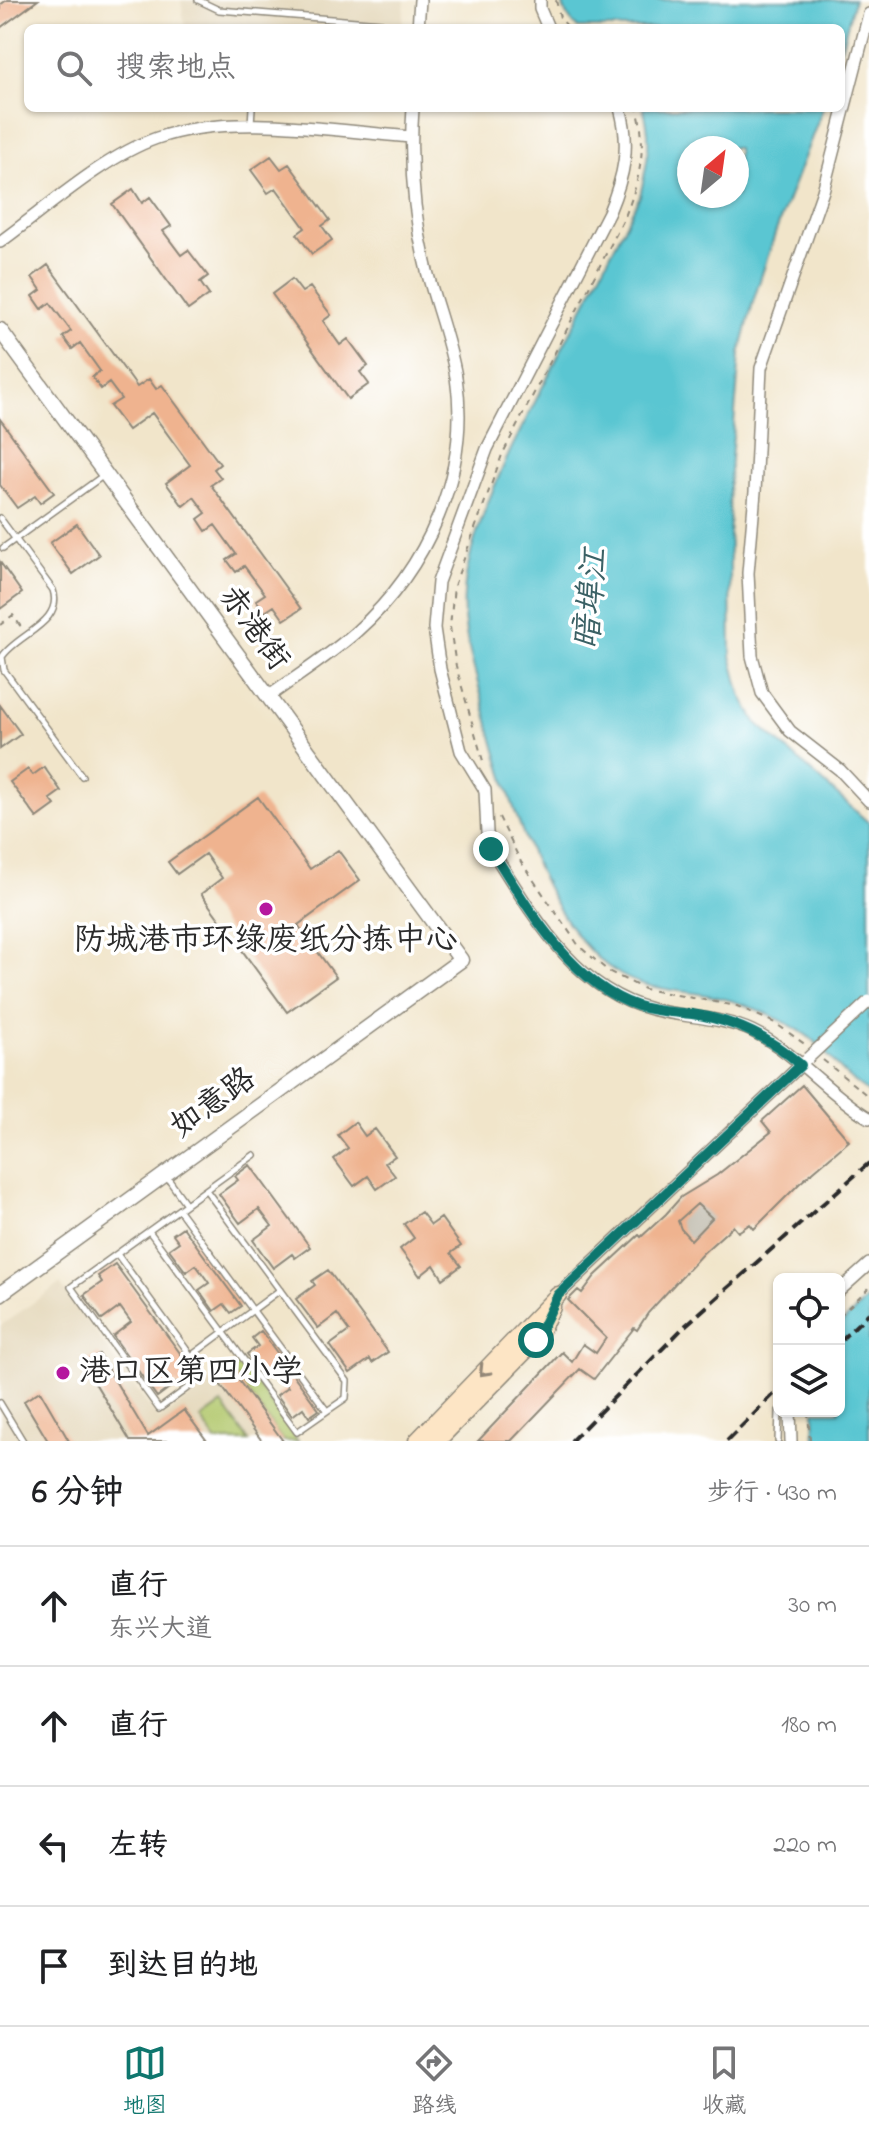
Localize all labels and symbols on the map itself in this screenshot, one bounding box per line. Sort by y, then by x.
north arrow [677,136,749,208]
water label: 暗埠江 [564,544,623,652]
street label: 赤港街 [206,576,300,682]
route end [473,831,509,867]
marker: 防城港市环绿废纸分拣中心 [257,900,275,918]
place label: 防城港市环绿废纸分拣中心 [74,918,458,965]
street label: 如意路 [161,1057,267,1151]
route start [518,1322,554,1358]
place label: 港口区第四小学 [79,1350,303,1397]
one-way arrow [479,1362,493,1376]
marker: 港口区第四小学 [54,1364,72,1382]

